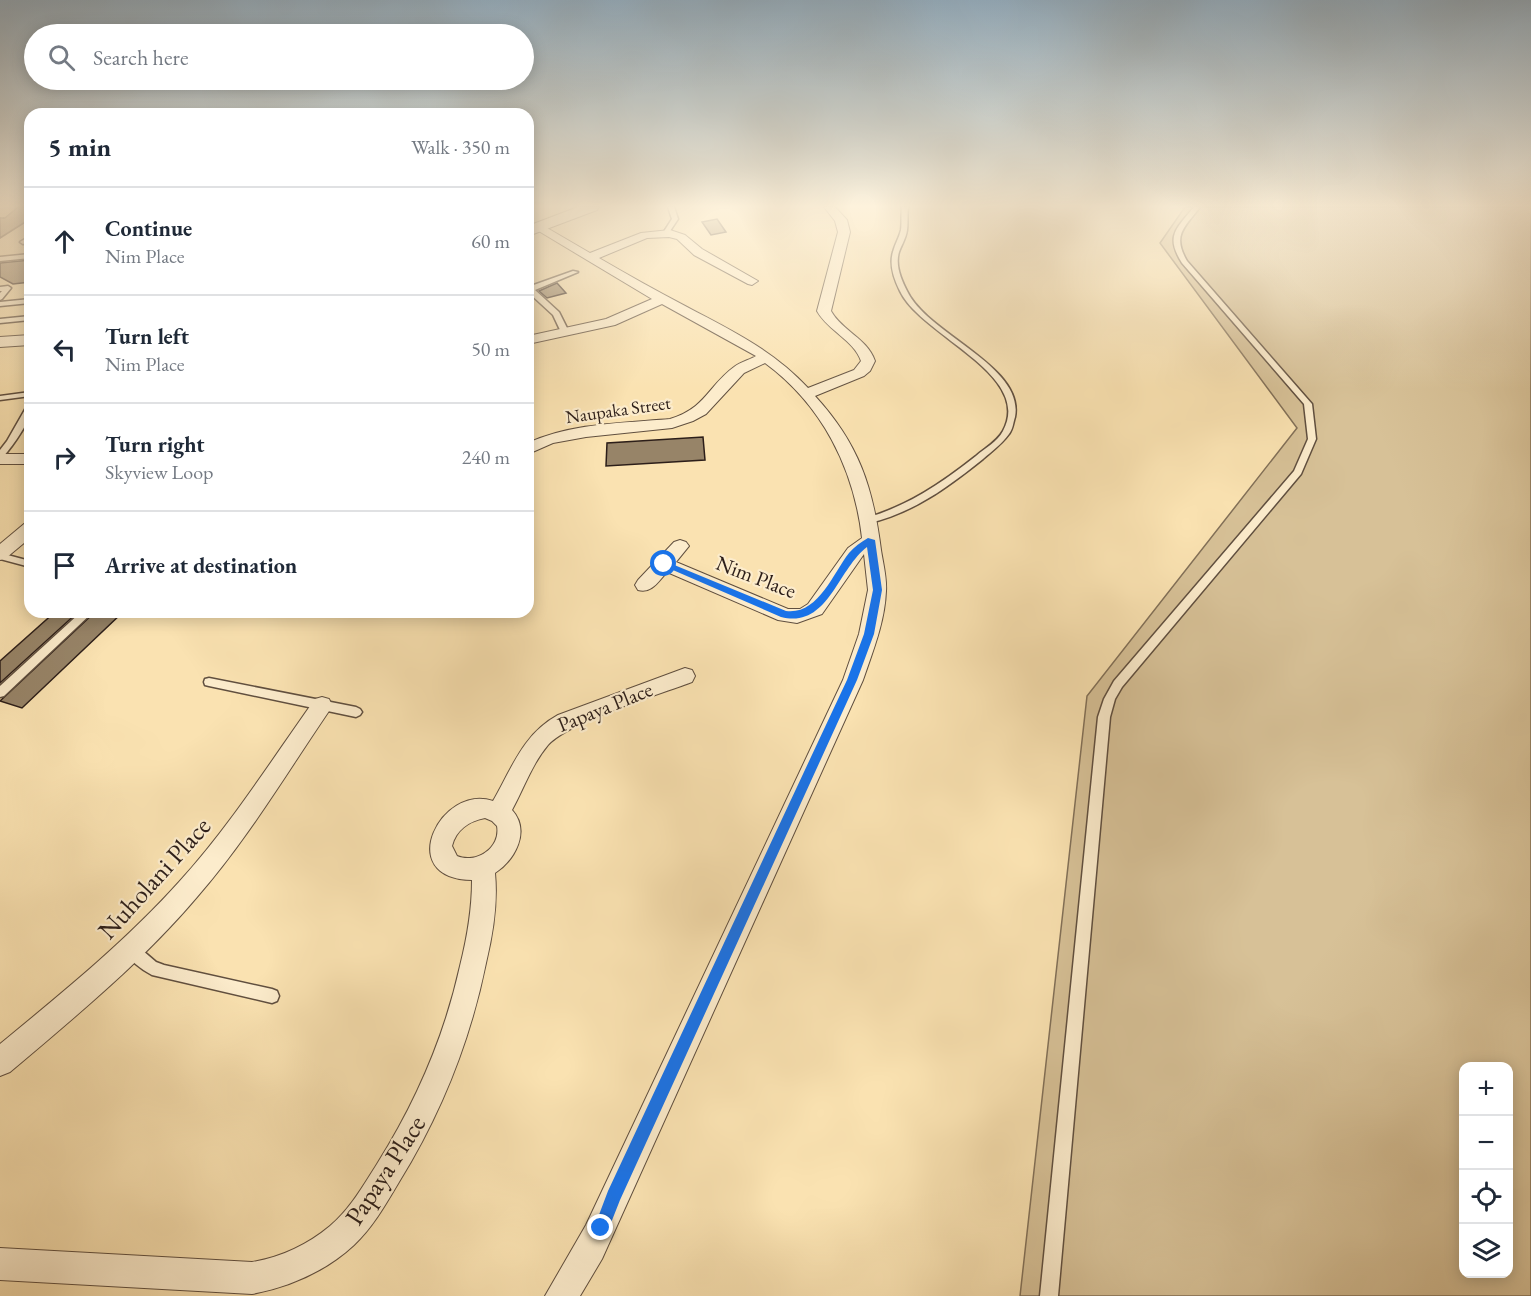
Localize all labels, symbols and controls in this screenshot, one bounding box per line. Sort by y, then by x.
search box [24,24,534,90]
icon: search [45,41,78,74]
text: Search here [93,43,188,72]
text: 5 min [48,130,111,164]
text: Walk · 350 m [411,134,510,160]
text: Continue [105,214,192,243]
icon: ahead [48,225,81,258]
text: 60 m [471,228,510,254]
text: Nim Place [105,243,185,269]
text: Turn left [105,322,189,351]
icon: left [48,333,81,366]
text: 50 m [471,336,510,362]
text: Nim Place [105,351,185,377]
street label: Naupaka Street [564,391,672,428]
text: Turn right [105,430,204,459]
icon: right [48,441,81,474]
text: 240 m [462,444,510,470]
text: Skyview Loop [105,459,213,485]
icon: arrive [48,549,81,582]
street label: Nim Place [712,549,800,604]
route start [650,550,676,576]
text: Arrive at destination [105,551,297,580]
street label: Papaya Place [553,675,656,738]
street label: Nuholani Place [90,810,218,946]
map controls [1459,1062,1513,1278]
button: + [1459,1062,1513,1116]
street label: Papaya Place [337,1109,433,1231]
button: − [1459,1116,1513,1170]
button: locate [1459,1170,1513,1224]
route end [587,1214,613,1240]
button: layers [1459,1224,1513,1278]

